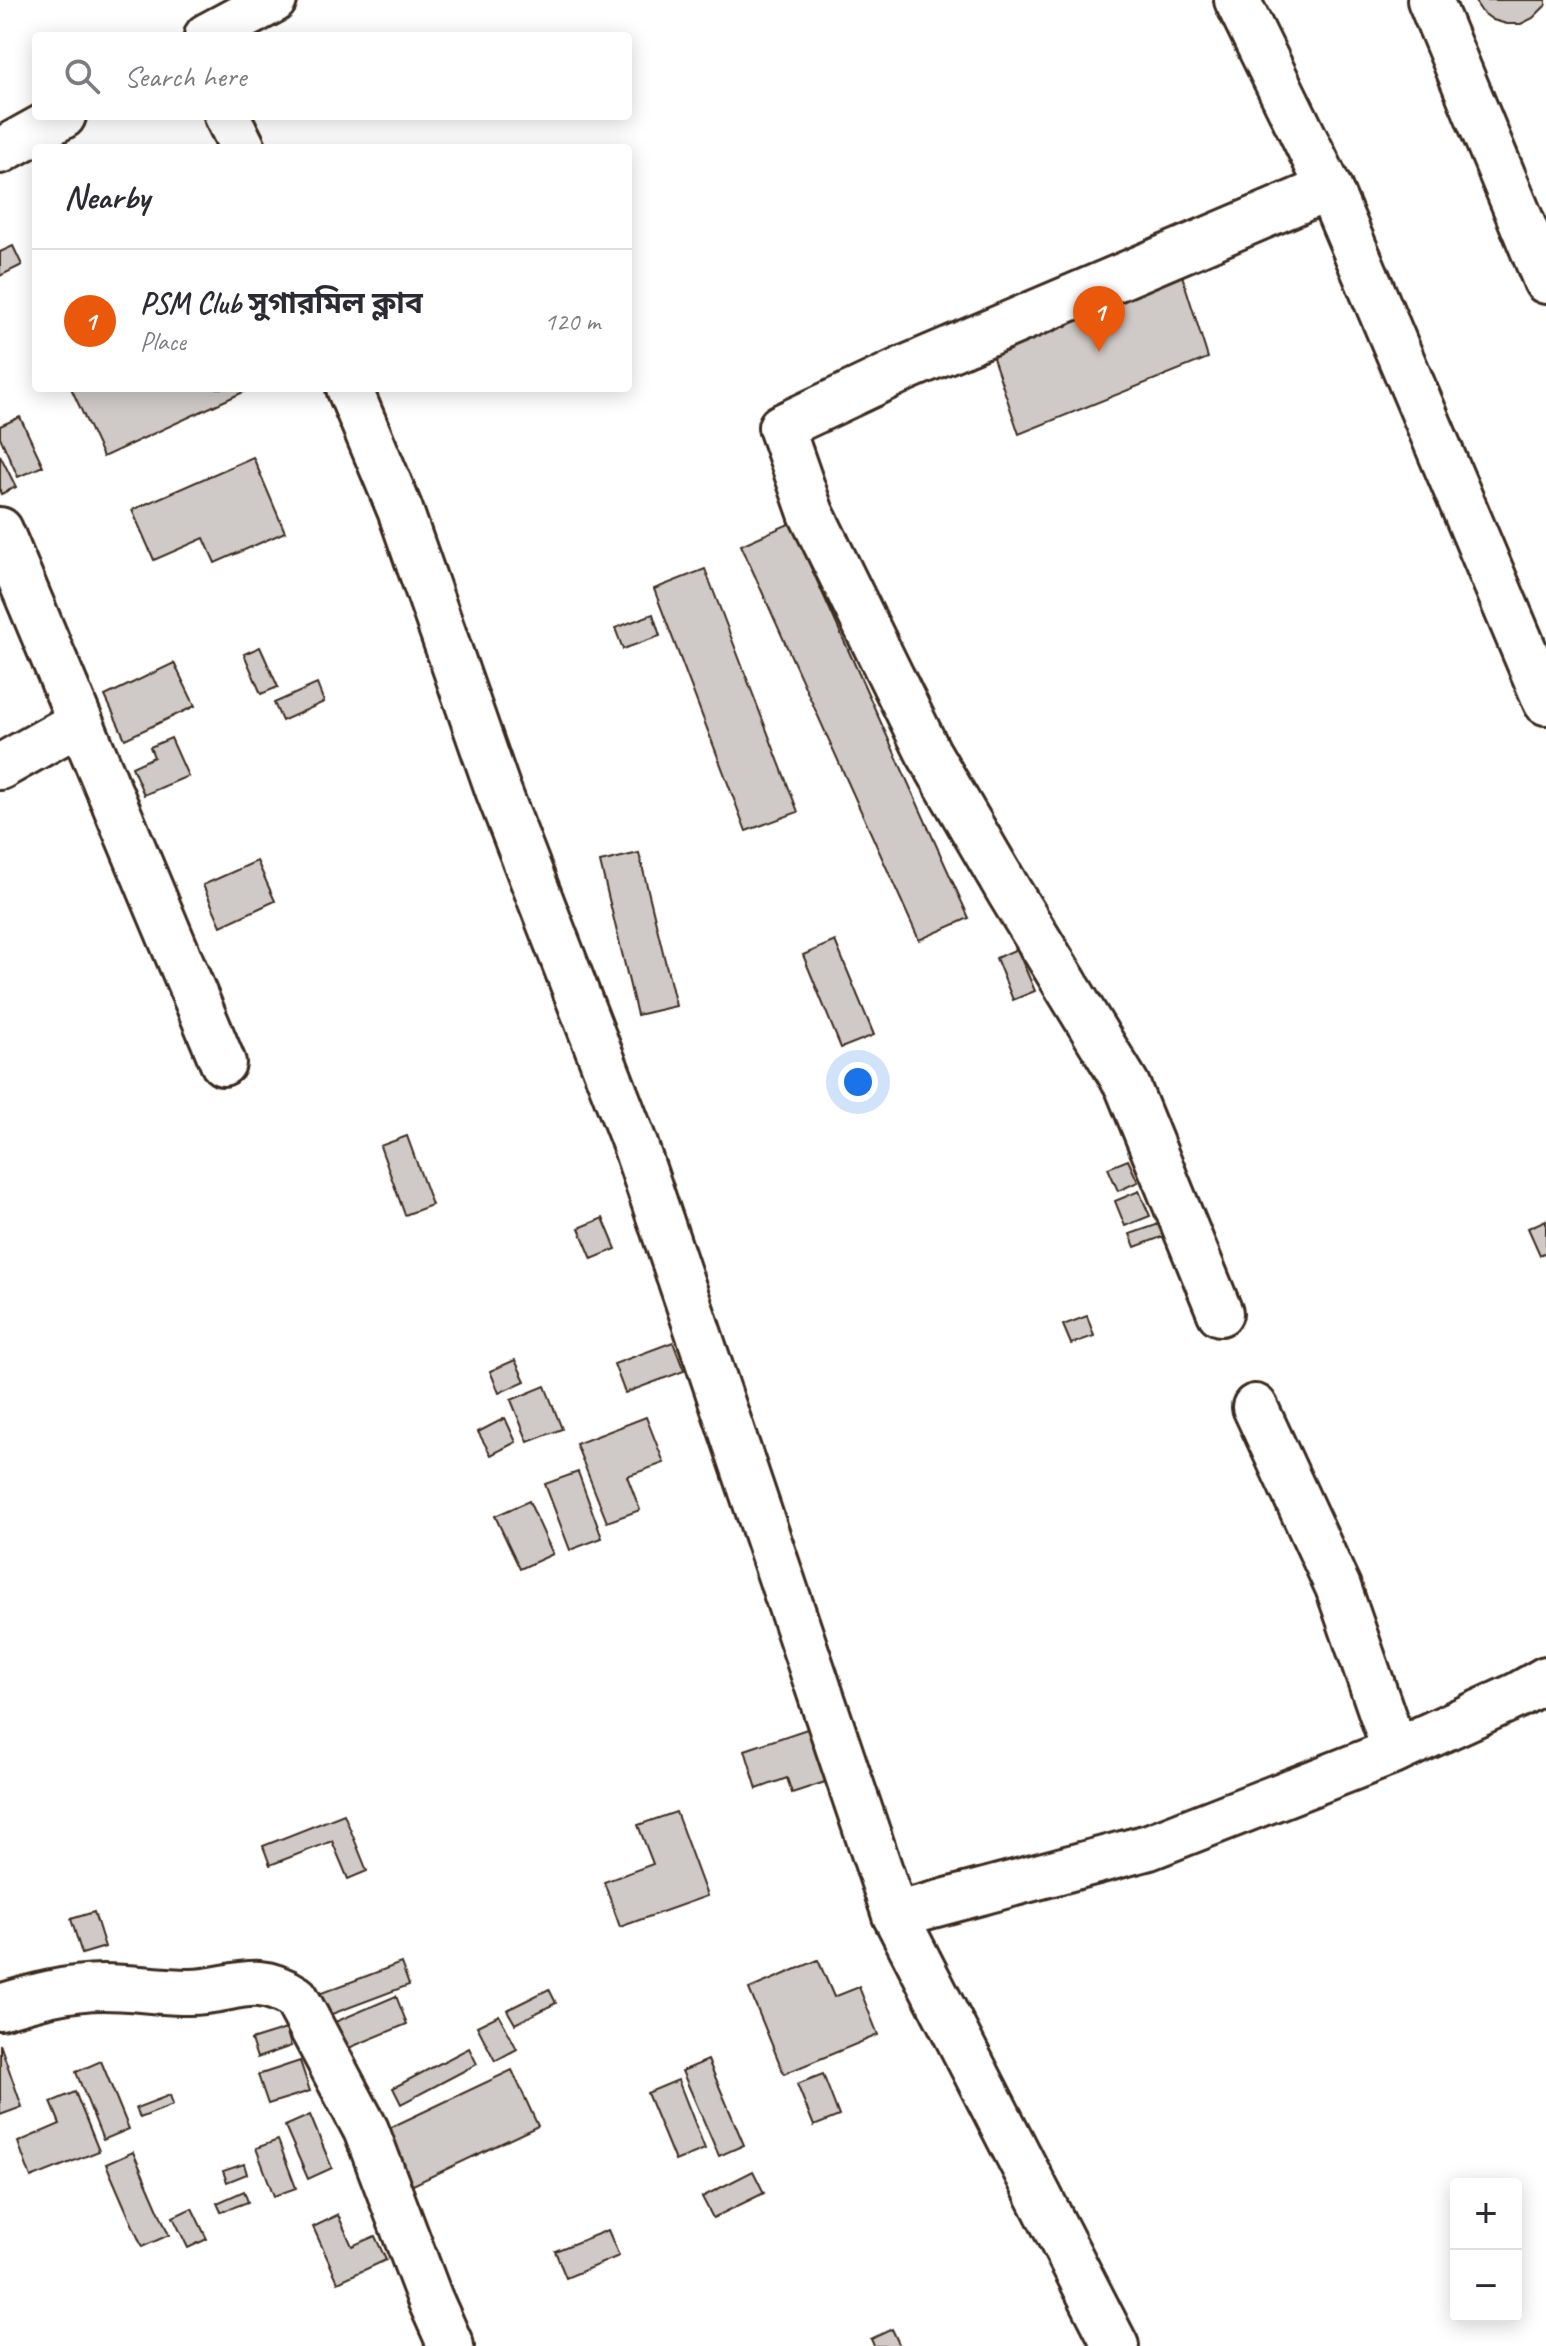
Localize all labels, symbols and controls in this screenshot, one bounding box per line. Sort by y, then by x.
search box [32,32,632,120]
icon: search [60,54,104,98]
text: Search here [124,57,246,95]
text: Nearby [64,175,150,218]
text: PSM Club সুগারমিল ক্লাব [140,284,423,322]
pin: 1 [1073,286,1125,352]
text: 1 [84,305,96,338]
text: 120 m [544,305,600,338]
text: Place [140,325,186,358]
your location [838,1062,878,1102]
map controls [1450,2178,1522,2322]
button: + [1450,2178,1522,2250]
button: − [1450,2250,1522,2322]

